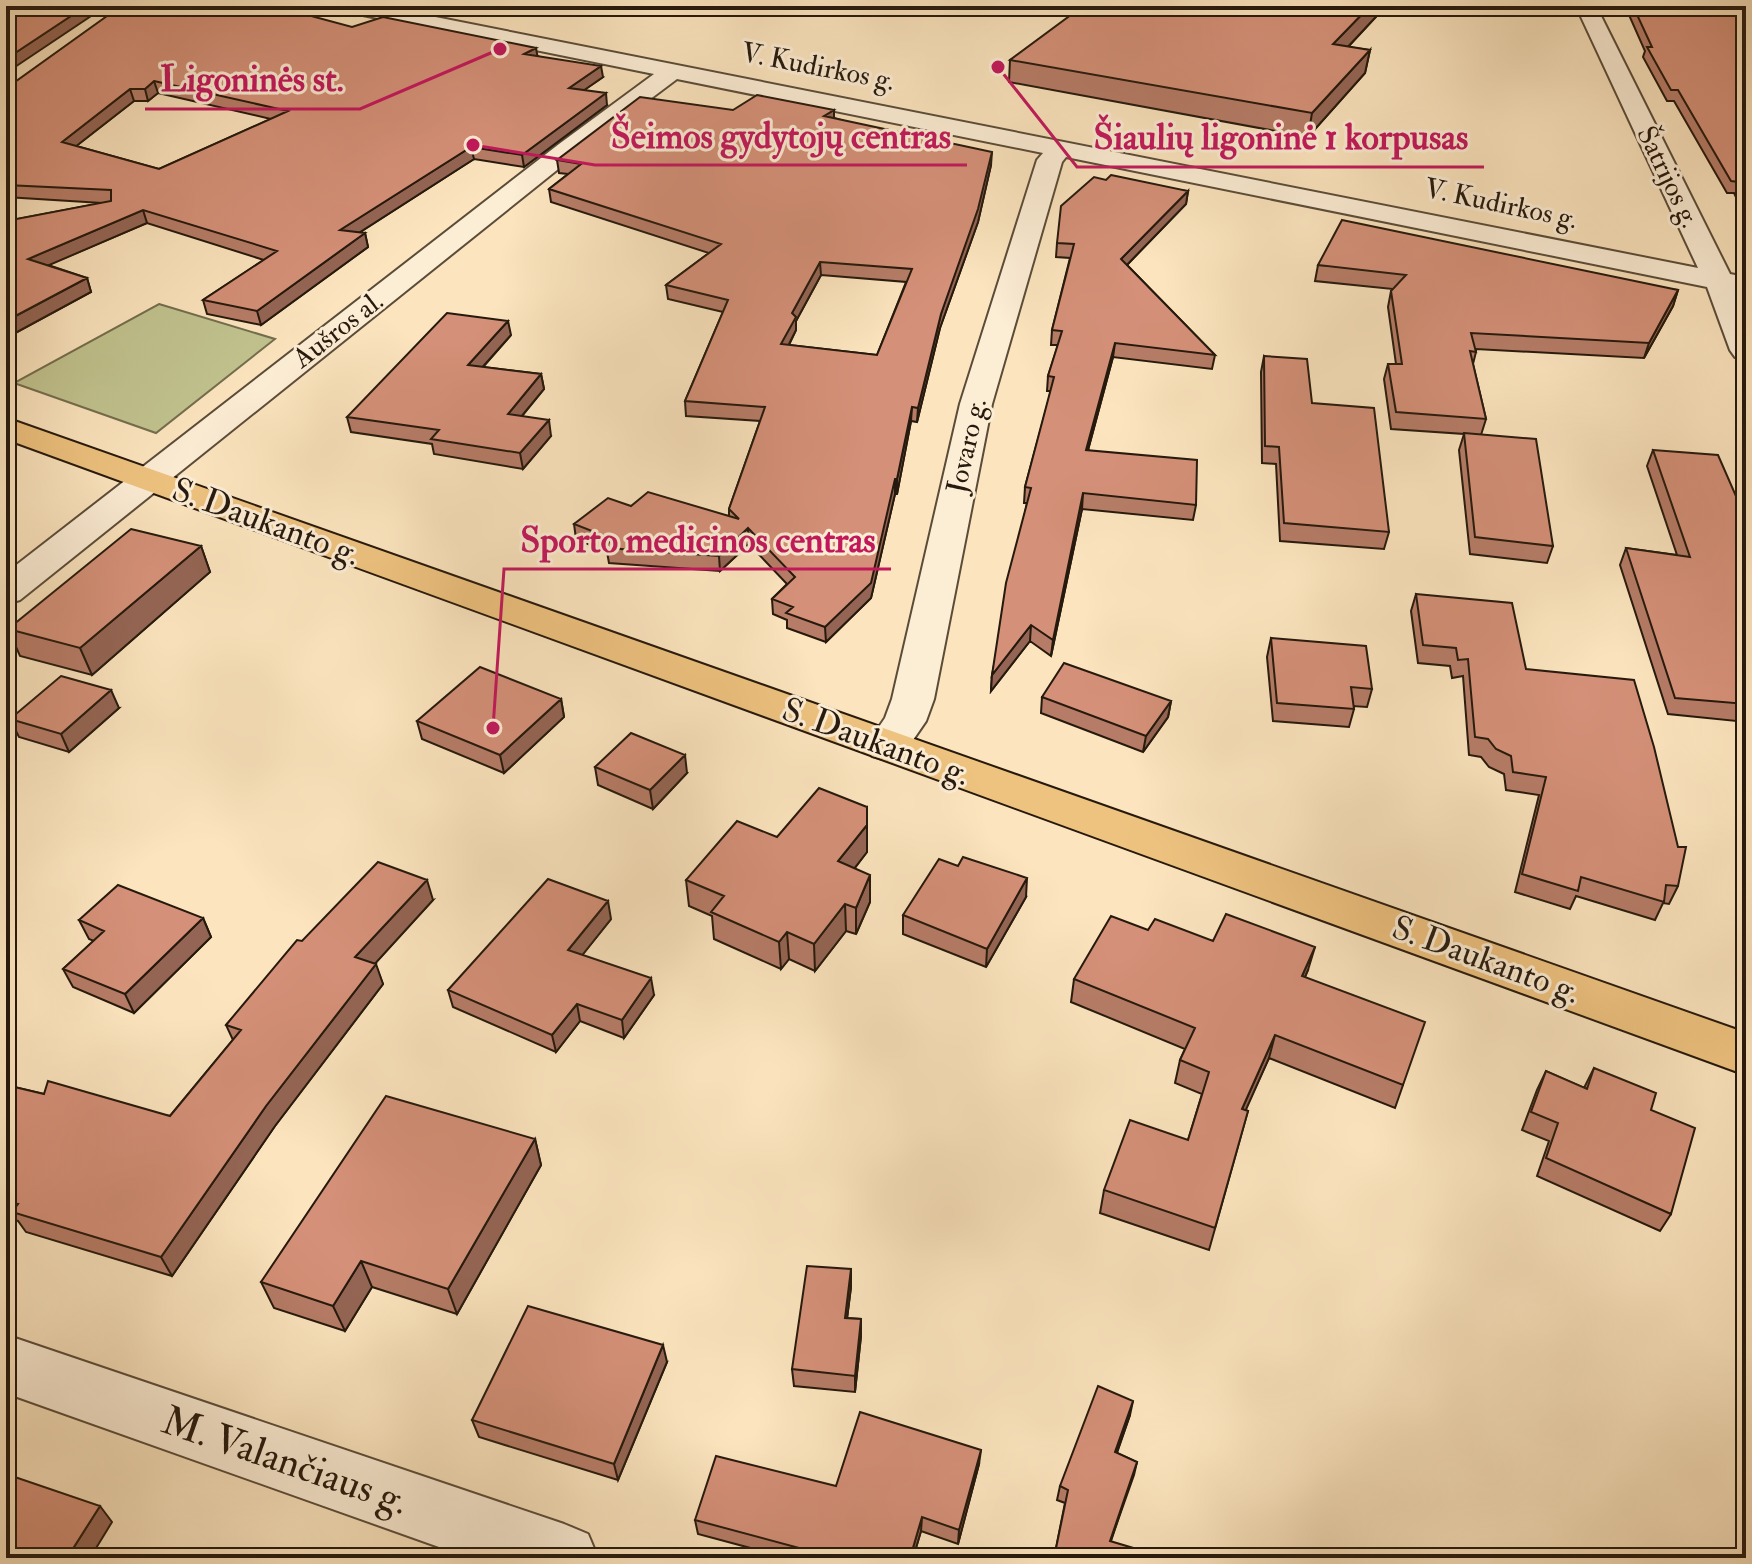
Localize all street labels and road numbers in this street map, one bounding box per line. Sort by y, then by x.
street label: V. Kudirkos g. [738,35,898,99]
street label: Šatrijos g. [1628,121,1708,233]
street label: V. Kudirkos g. [1421,171,1581,237]
street label: Aušros al. [285,284,390,377]
street label: Jovaro g. [939,395,995,498]
street label: S. Daukanto g. [166,468,366,576]
street label: S. Daukanto g. [776,688,976,796]
street label: S. Daukanto g. [1386,906,1586,1014]
street label: M. Valančiaus g. [155,1395,415,1527]

